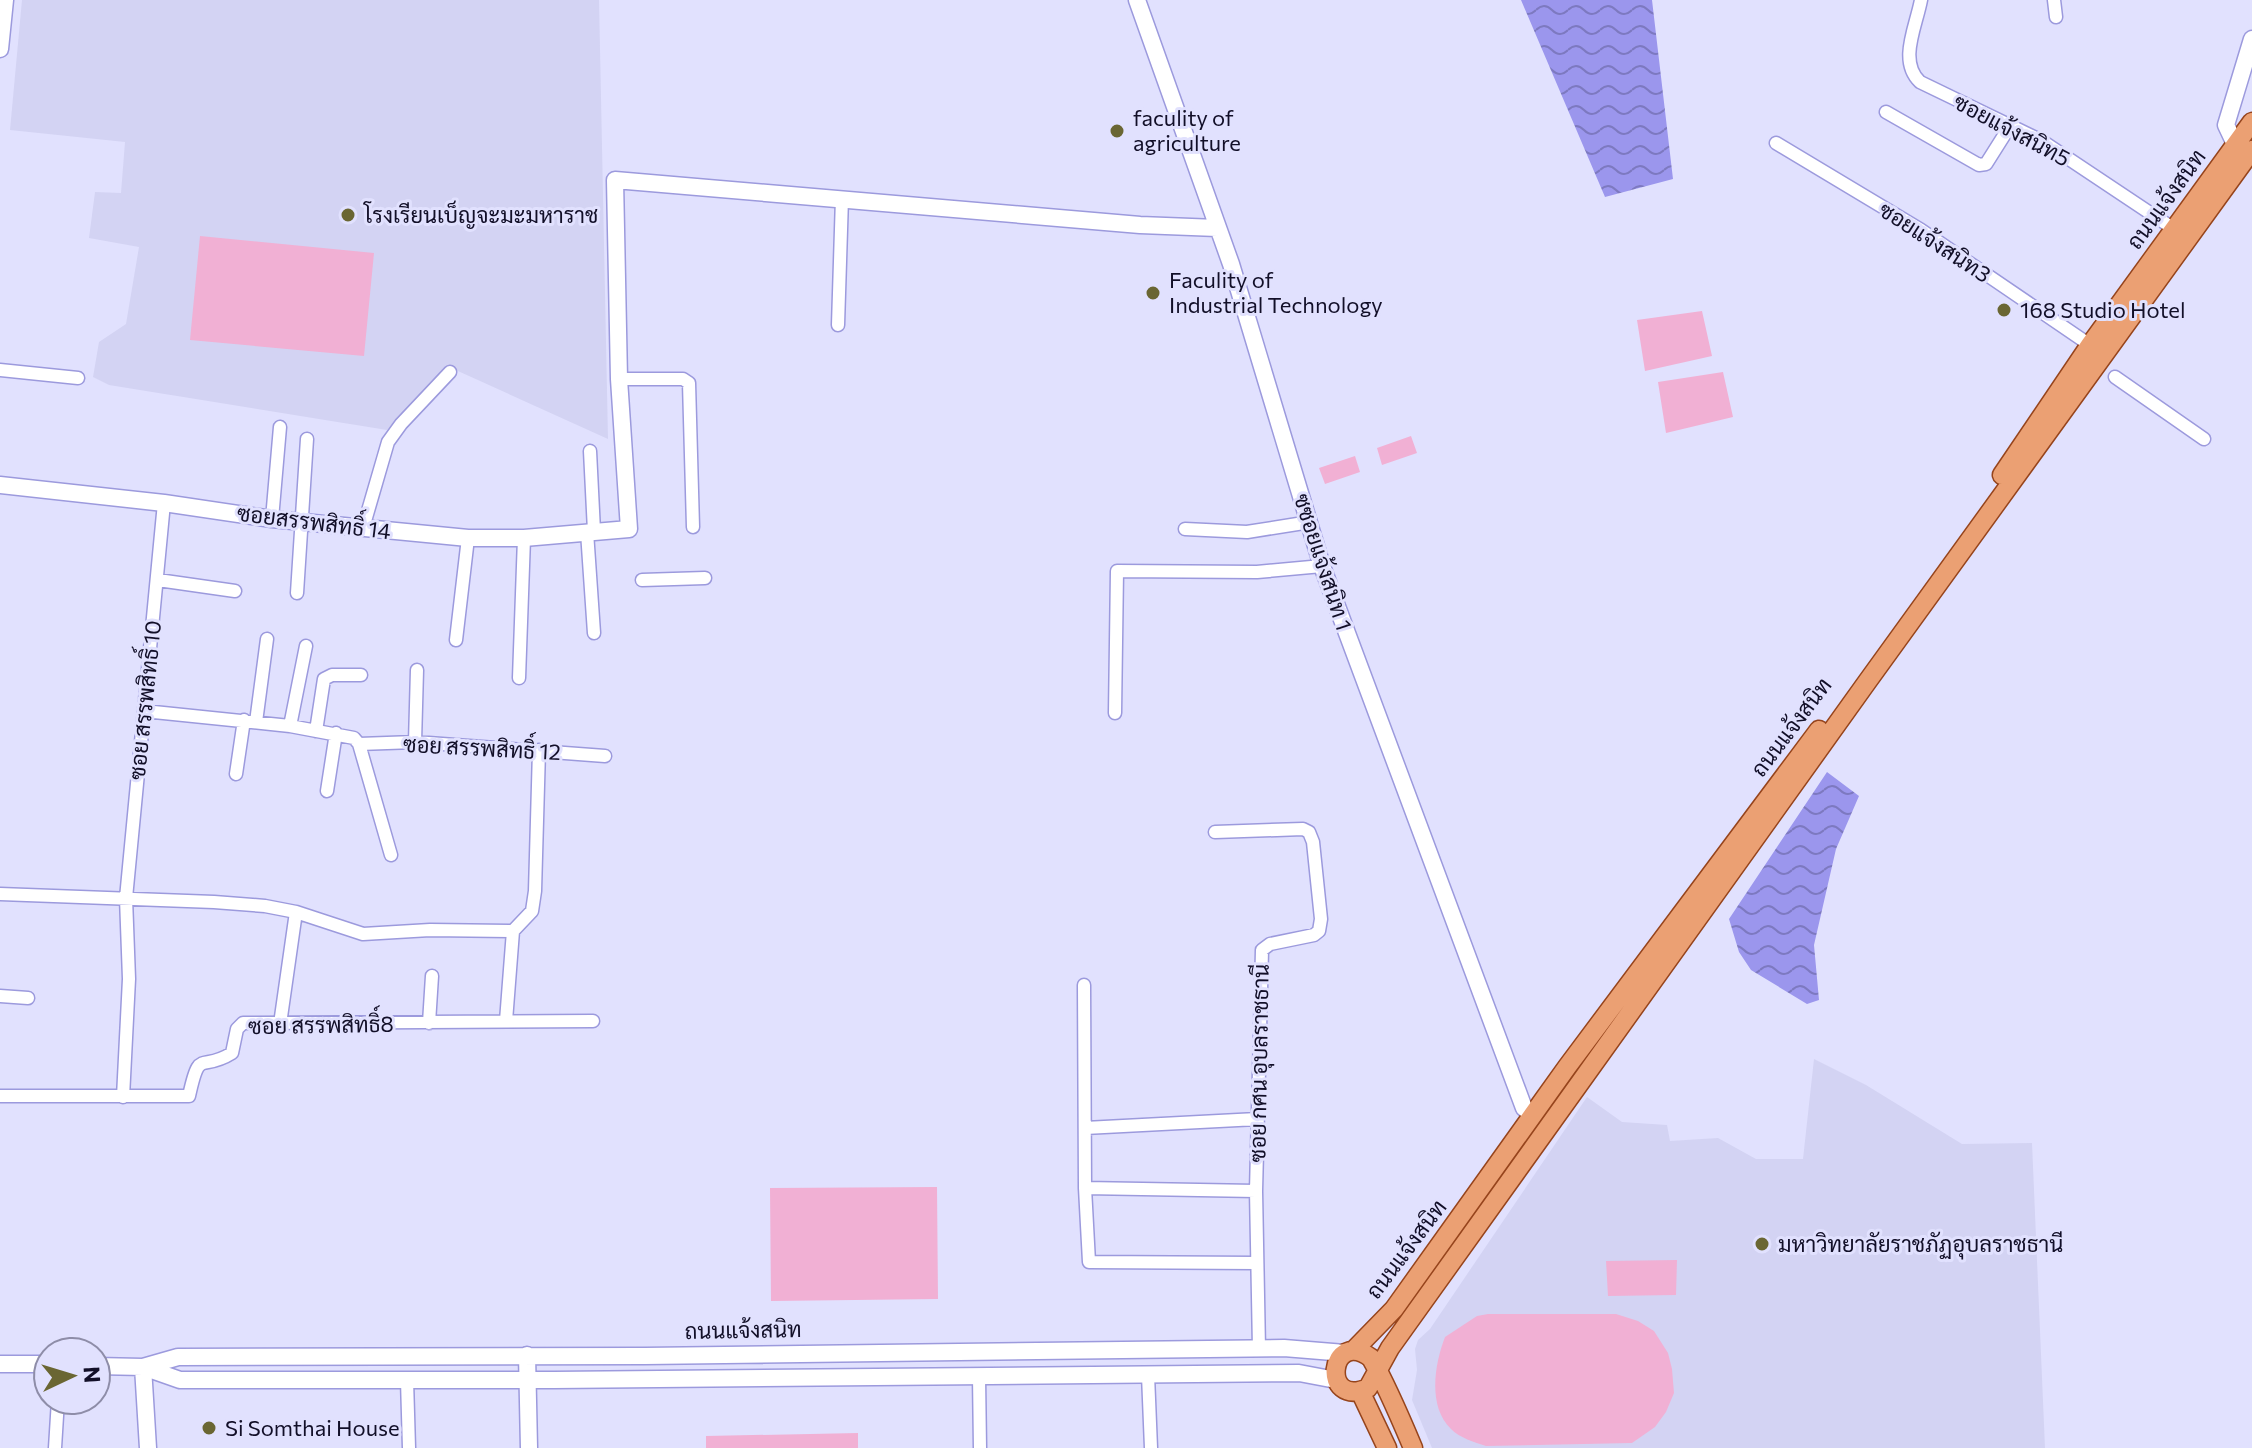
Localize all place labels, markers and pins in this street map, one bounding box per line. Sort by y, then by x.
place label: faculity of agriculture [1133,104,1241,156]
marker: faculity of agriculture [1108,122,1126,140]
place label: โรงเรียนเบ็ญจะมะมหาราช [363,200,598,229]
marker: โรงเรียนเบ็ญจะมะมหาราช [339,206,357,224]
place label: Faculity of Industrial Technology [1169,266,1383,318]
marker: Faculity of Industrial Technology [1144,284,1162,302]
place label: 168 Studio Hotel [2020,296,2186,323]
marker: 168 Studio Hotel [1995,301,2013,319]
place label: มหาวิทยาลัยราชภัฏอุบลราชธานี [1778,1230,2063,1260]
marker: มหาวิทยาลัยราชภัฏอุบลราชธานี [1753,1235,1771,1253]
place label: Si Somthai House [225,1414,400,1441]
marker: Si Somthai House [200,1419,218,1437]

